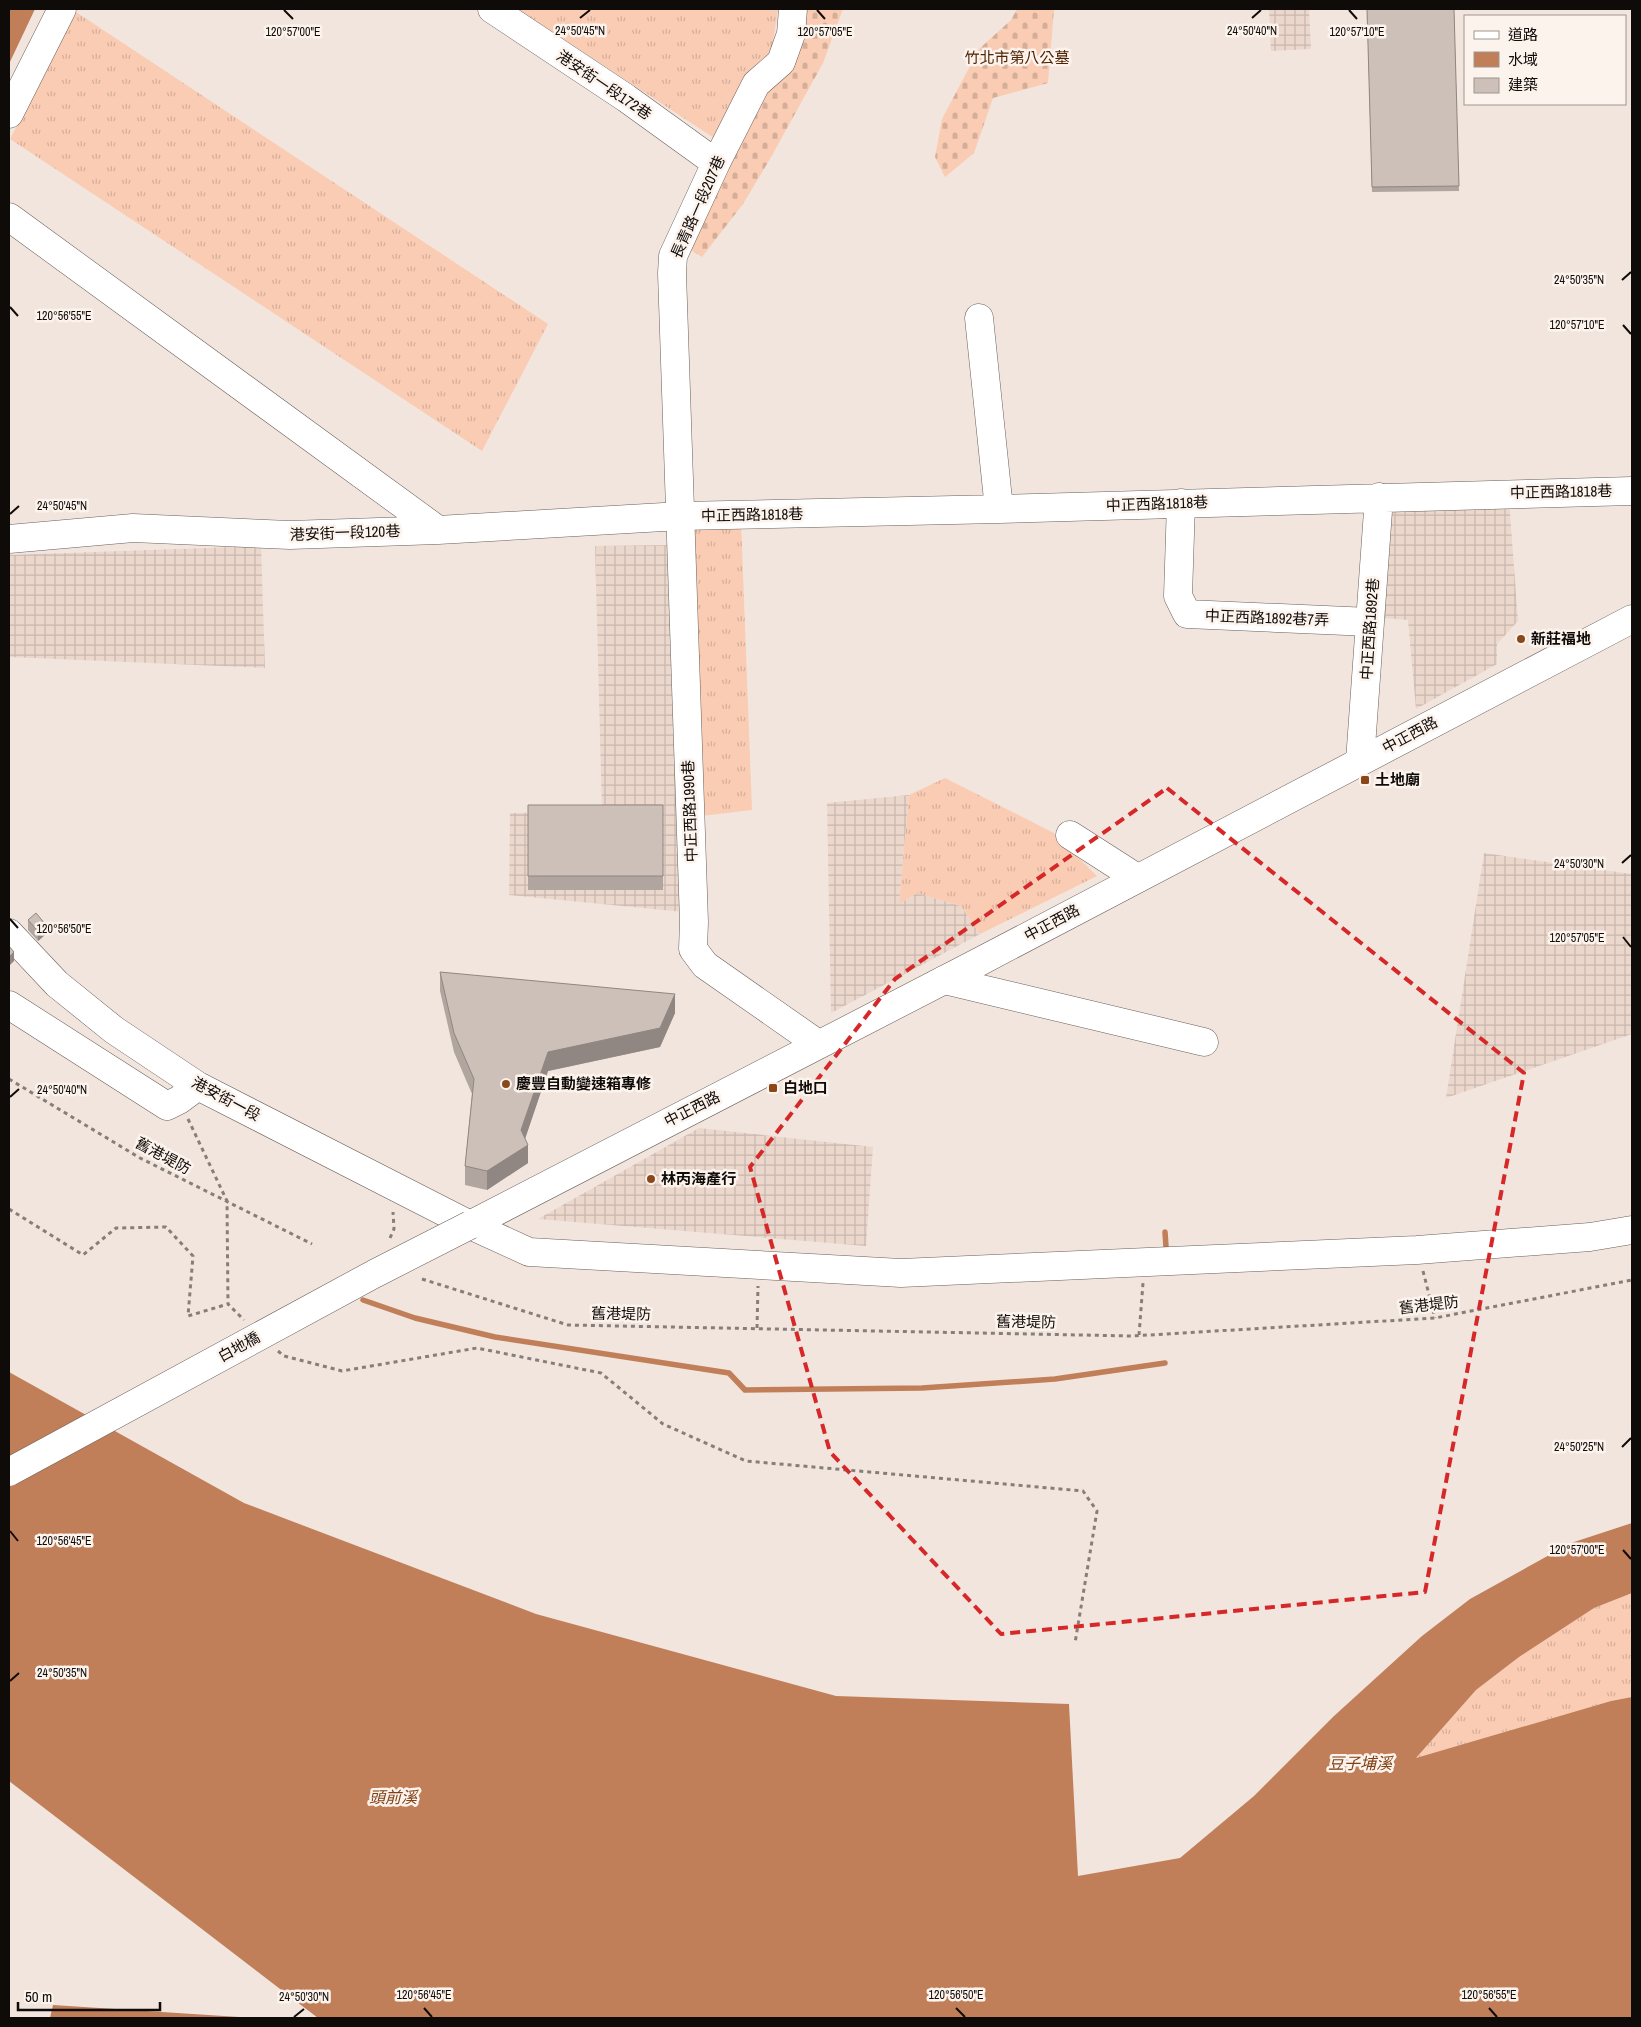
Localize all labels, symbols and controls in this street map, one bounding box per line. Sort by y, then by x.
legend [1464,15,1626,105]
text: 24°50'45"N [555,23,605,39]
text: 24°50'40"N [1227,23,1277,39]
text: 120°57'00"E [265,24,321,40]
text: 120°57'05"E [797,24,853,40]
text: 120°57'10"E [1329,24,1385,40]
text: 道路 [1508,24,1538,45]
street label: 港安街一段172巷 [553,45,656,124]
park label: 竹北市第八公墓 [964,47,1070,68]
text: 水域 [1508,49,1538,70]
text: 建築 [1508,74,1538,95]
street label: 長青路一段207巷 [665,152,730,262]
text: 24°50'35"N [1554,272,1604,288]
text: 120°56'55"E [36,308,92,324]
text: 120°57'10"E [1549,317,1605,333]
street label: 中正西路1818巷 [1510,480,1612,503]
street label: 中正西路1818巷 [1105,491,1209,516]
text: 24°50'45"N [37,498,87,514]
street label: 中正西路1818巷 [701,503,803,526]
street label: 港安街一段120巷 [289,520,401,545]
street label: 中正西路1892巷 [1355,577,1384,681]
street label: 中正西路1892巷7弄 [1205,605,1329,630]
place label: 新莊福地 [1531,628,1591,649]
marker: 新莊福地 [1515,633,1527,645]
street label: 中正西路 [1378,711,1441,758]
street label: 中正西路1990巷 [677,759,702,863]
place label: 土地廟 [1375,769,1420,790]
marker: 土地廟 [1359,774,1371,786]
text: 24°50'30"N [1554,856,1604,872]
street label: 中正西路 [1020,899,1083,946]
text: 120°56'50"E [36,921,92,937]
text: 120°57'05"E [1549,930,1605,946]
street label: 港安街一段 [188,1072,264,1125]
place label: 慶豐自動變速箱專修 [516,1073,651,1094]
place label: 白地口 [783,1077,828,1098]
marker: 慶豐自動變速箱專修 [500,1078,512,1090]
text: 24°50'40"N [37,1082,87,1098]
marker: 白地口 [767,1082,779,1094]
street label: 中正西路 [660,1086,723,1132]
street label: 舊港堤防 [132,1132,195,1179]
place label: 林丙海產行 [661,1168,736,1189]
marker: 林丙海產行 [645,1173,657,1185]
street label: 舊港堤防 [1398,1290,1460,1319]
street label: 舊港堤防 [591,1302,651,1325]
street label: 舊港堤防 [996,1310,1056,1333]
street label: 白地橋 [214,1326,264,1367]
text: 24°50'25"N [1554,1439,1604,1455]
text: 120°56'45"E [36,1533,92,1549]
text: 120°57'00"E [1549,1542,1605,1558]
text: 24°50'35"N [37,1665,87,1681]
water label: 豆子埔溪 [1328,1752,1394,1774]
water label: 頭前溪 [369,1786,419,1808]
scale bar [18,1980,160,2012]
text: 50 m [25,1986,52,2007]
text: 120°56'45"E [396,1987,452,2003]
text: 120°56'50"E [928,1987,984,2003]
text: 120°56'55"E [1461,1987,1517,2003]
text: 24°50'30"N [279,1989,329,2005]

